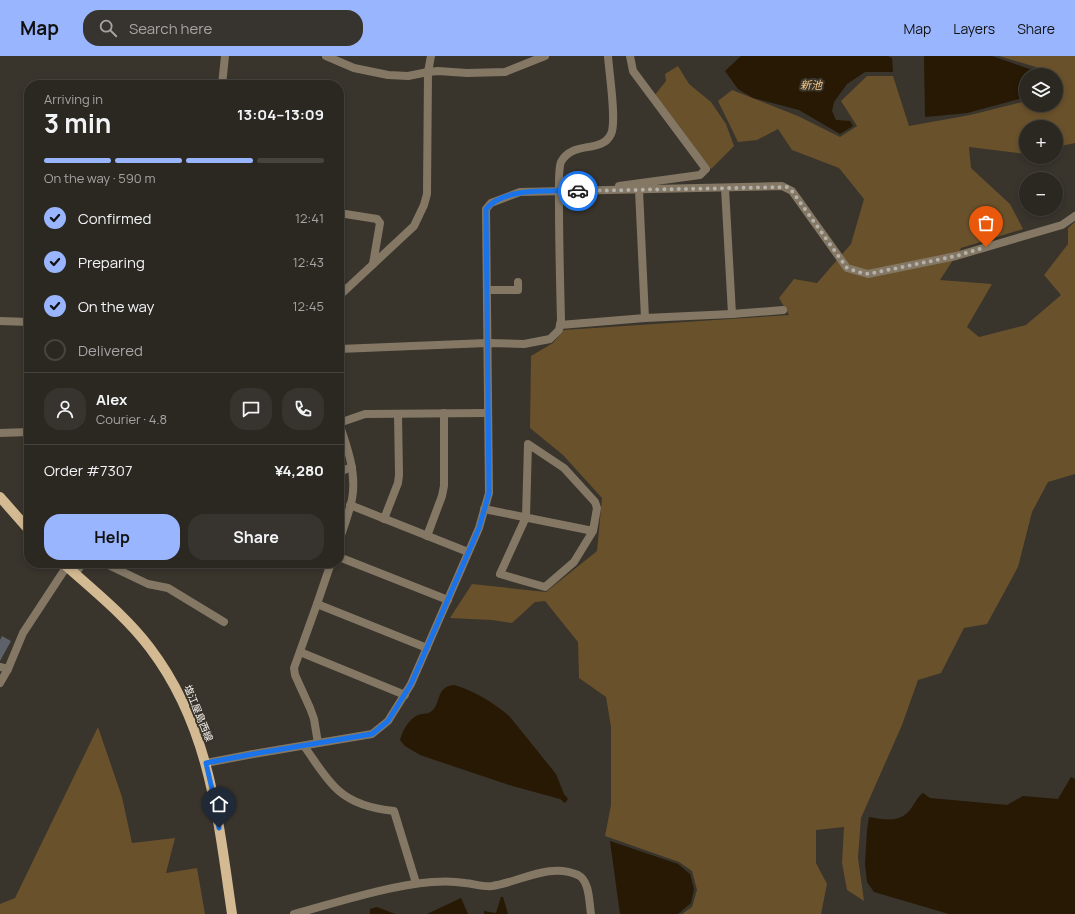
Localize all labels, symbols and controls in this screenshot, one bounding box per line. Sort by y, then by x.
search box [83,10,363,46]
text: Map [20,15,59,41]
icon: search [97,17,119,39]
text: Search here [129,18,212,39]
text: Map [903,19,931,38]
text: Layers [953,19,995,38]
text: Share [1017,19,1055,38]
map controls [1019,68,1063,216]
button: layers [1019,68,1063,112]
water label: 新池 [800,77,823,92]
text: Arriving in [44,90,103,108]
text: 13:04–13:09 [237,104,324,125]
text: 3 min [44,105,111,141]
button: + [1019,120,1063,164]
text: On the way · 590 m [44,169,155,187]
courier [558,171,598,211]
button: − [1019,172,1063,216]
icon: car [567,180,589,202]
pin [969,206,1003,247]
icon: check [44,207,66,229]
text: Confirmed [78,208,151,229]
text: 12:41 [295,209,324,227]
icon: bag [975,212,997,234]
icon: check [44,251,66,273]
text: Preparing [78,252,145,273]
text: 12:43 [293,253,324,271]
icon: check [44,295,66,317]
text: On the way [78,296,154,317]
text: 12:45 [292,297,324,315]
text: Delivered [78,340,143,361]
button: person [44,388,86,430]
button: chat [230,388,272,430]
button: phone [282,388,324,430]
text: Alex [96,389,127,410]
text: Courier · 4.8 [96,410,167,428]
text: Order #7307 [44,460,132,481]
text: ¥4,280 [275,460,324,481]
button: Help [44,514,180,560]
button: Share [188,514,324,560]
street label: 塩江屋島西線 [181,683,217,743]
pin [202,787,236,828]
icon: home [208,793,230,815]

